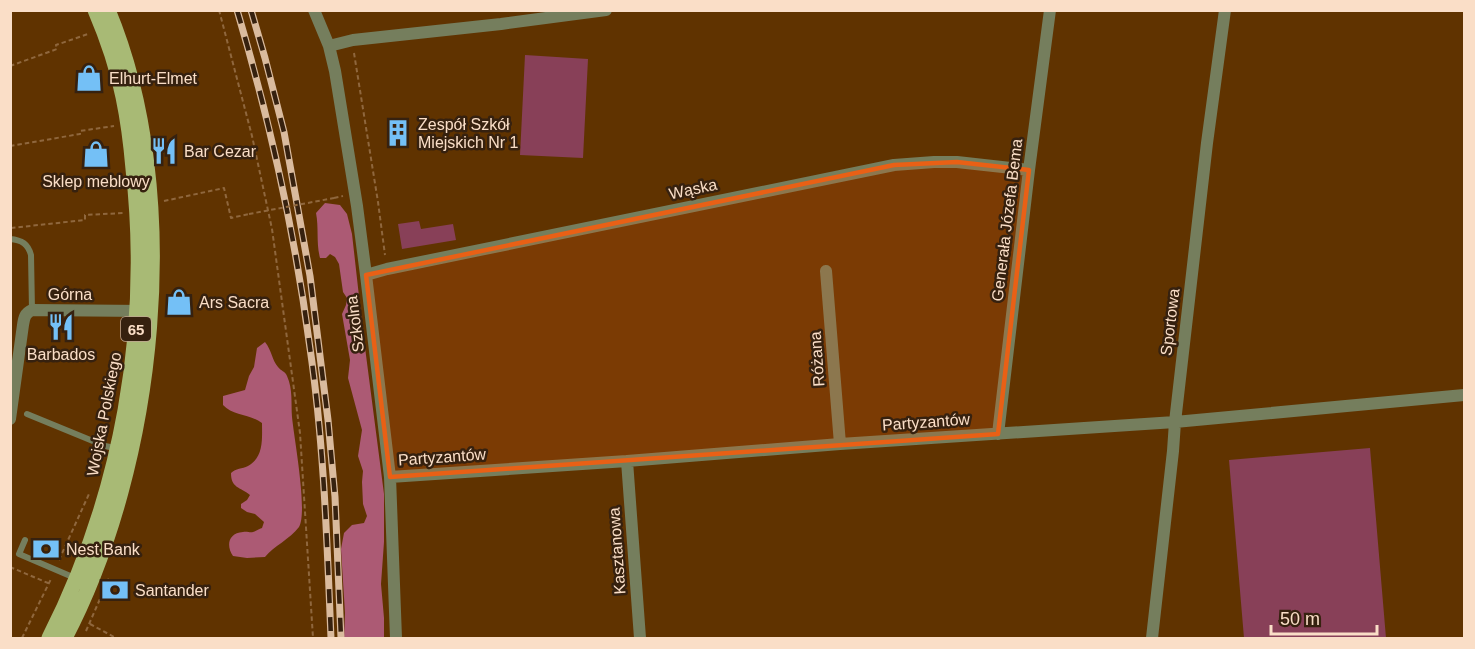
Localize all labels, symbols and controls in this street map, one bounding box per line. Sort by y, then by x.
shop icon: Elhurt-Elmet [74,63,104,93]
place label: Elhurt-Elmet [109,70,198,87]
place label: Zespół Szkół Miejskich Nr 1 [418,116,519,151]
building icon: Zespół Szkół Miejskich Nr 1 [383,118,413,148]
restaurant icon: Bar Cezar [149,136,179,166]
street label: Generała Józefa Bema [989,138,1025,302]
shop icon: Sklep meblowy [81,139,111,169]
place label: Bar Cezar [184,143,257,160]
place label: Sklep meblowy [42,173,150,190]
street label: Wąska [667,176,719,202]
street label: Górna [48,286,92,303]
shop icon: Ars Sacra [164,287,194,317]
street label: Sportowa [1157,287,1183,357]
place label: Ars Sacra [199,294,269,311]
street label: Szkolna [343,295,367,353]
restaurant icon: Barbados [46,312,76,342]
road number: 65 [121,317,151,341]
street label: Różana [807,331,827,387]
place label: Barbados [27,346,95,363]
street label: Wojska Polskiego [84,350,124,477]
street label: Partyzantów [881,410,971,434]
street label: Partyzantów [397,445,487,469]
street label: Kasztanowa [605,507,629,595]
bank icon: Nest Bank [31,534,61,564]
place label: Nest Bank [66,541,141,558]
bank icon: Santander [100,575,130,605]
place label: Santander [135,582,210,599]
scale bar [1271,598,1378,636]
text: 50 m [1280,609,1320,629]

